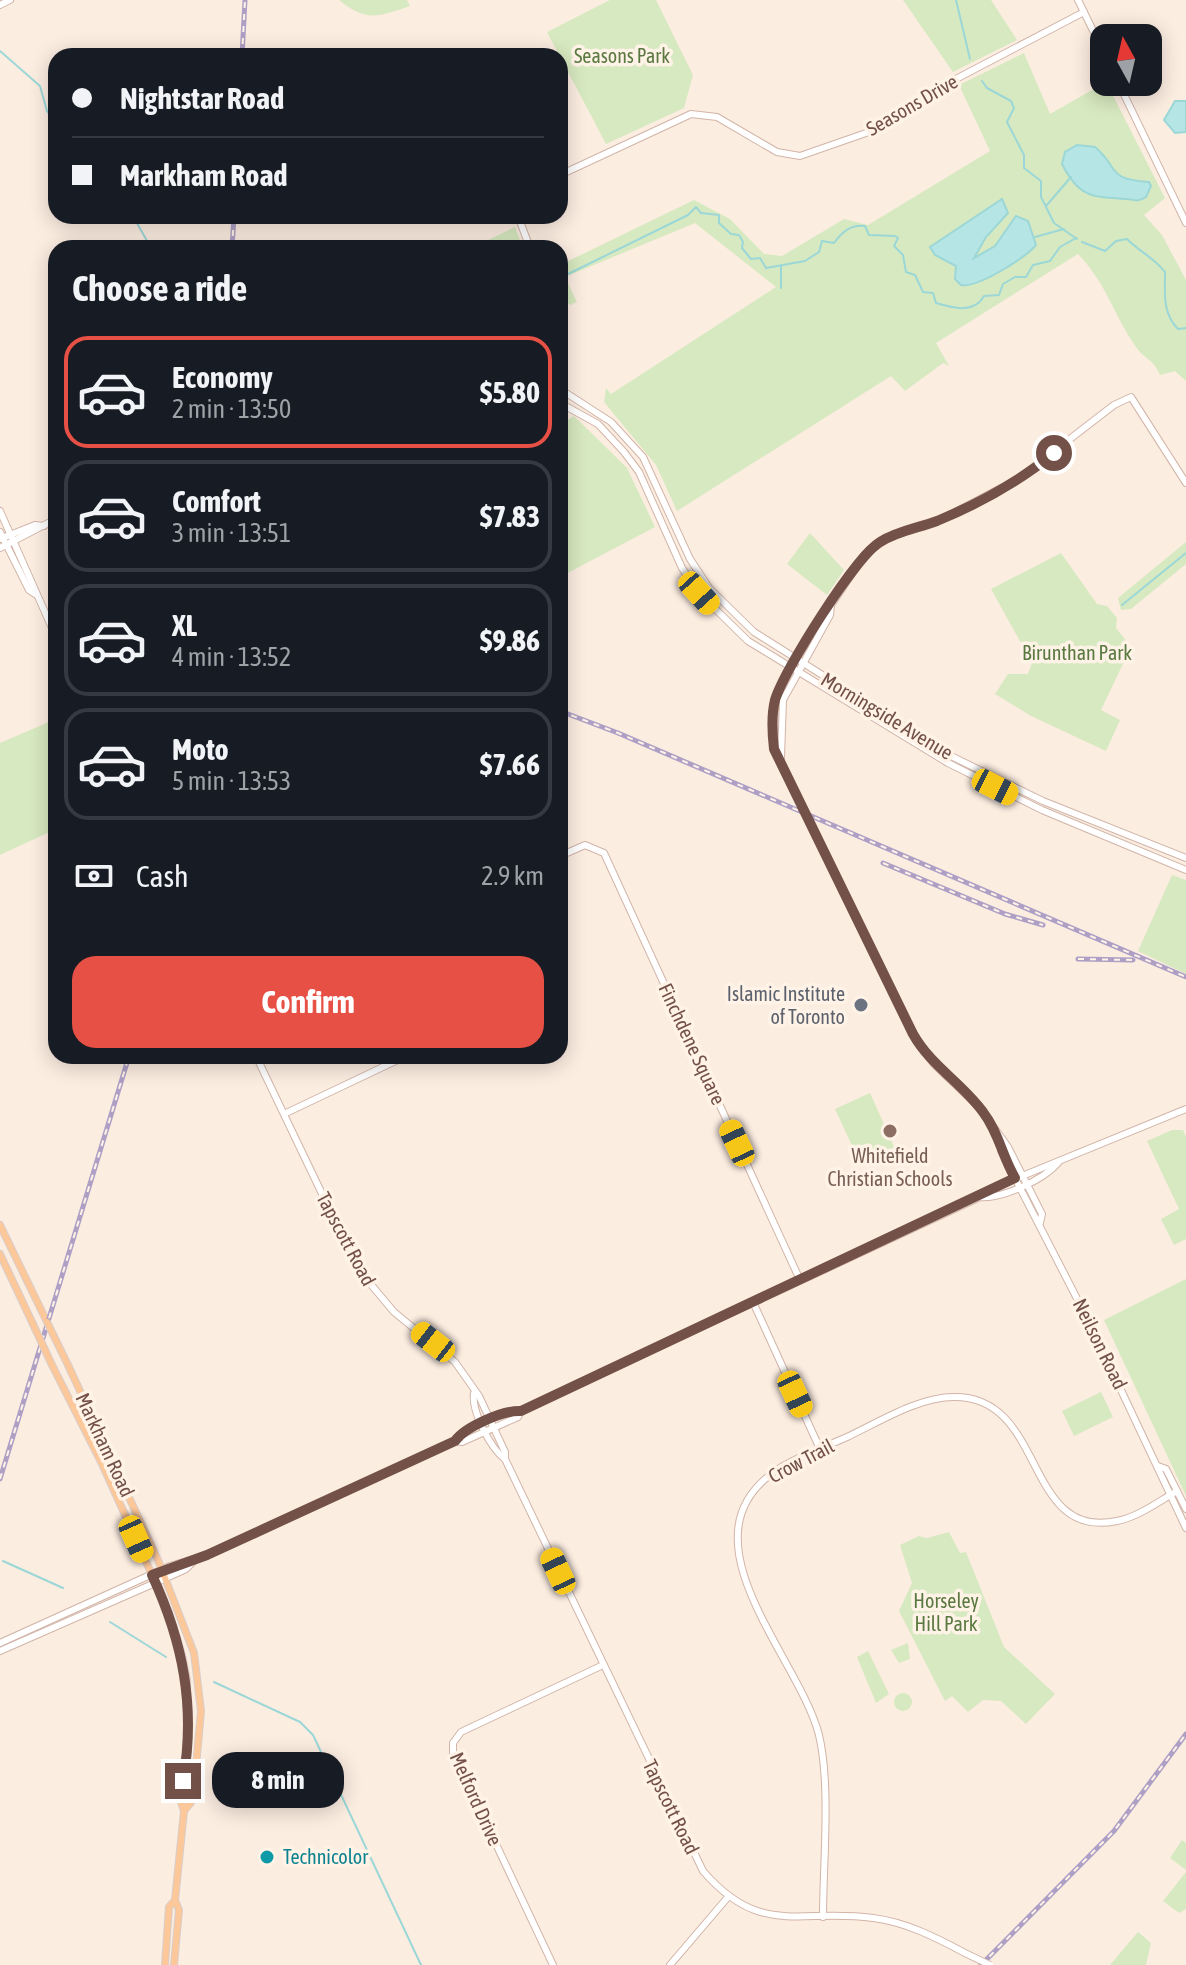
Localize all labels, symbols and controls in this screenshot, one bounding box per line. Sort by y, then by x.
north arrow [1090,24,1162,96]
map controls [1090,24,1162,96]
park label: Seasons Park [574,44,670,67]
street label: Seasons Drive [862,69,961,140]
text: Nightstar Road [120,81,284,115]
text: Markham Road [120,158,288,192]
text: Choose a ride [72,267,247,309]
icon: car [76,356,148,428]
text: Economy [172,360,273,394]
text: $5.80 [480,375,540,409]
text: 2 min · 13:50 [172,394,291,424]
route start [1036,435,1072,471]
icon: car [76,480,148,552]
text: Comfort [172,484,261,518]
text: $7.83 [480,499,540,533]
text: 3 min · 13:51 [172,518,291,548]
car [674,567,724,619]
icon: car [76,604,148,676]
text: XL [172,608,197,642]
text: $9.86 [480,623,540,657]
park label: Birunthan Park [1022,641,1132,664]
text: 4 min · 13:52 [172,642,291,672]
street label: Morningside Avenue [817,667,957,764]
icon: car [76,728,148,800]
text: Moto [172,732,229,766]
text: $7.66 [480,747,540,781]
car [968,765,1022,809]
text: 5 min · 13:53 [172,766,291,796]
icon: cash [72,854,116,898]
text: Cash [136,859,189,893]
text: 2.9 km [481,861,544,891]
button: Confirm [72,956,544,1048]
street label: Finchdene Square [654,979,731,1108]
place label: Islamic Institute of Toronto [727,982,845,1028]
marker: Islamic Institute of Toronto [852,996,870,1014]
car [716,1116,758,1170]
marker: Whitefield Christian Schools [881,1122,899,1140]
place label: Whitefield Christian Schools [827,1144,953,1190]
street label: Tapscott Road [312,1188,381,1289]
street label: Neilson Road [1069,1295,1132,1393]
car [407,1318,459,1366]
car [774,1367,816,1421]
street label: Markham Road [71,1389,139,1500]
street label: Crow Trail [764,1433,838,1487]
car [115,1512,157,1566]
car [537,1544,579,1598]
park label: Horseley Hill Park [913,1589,979,1635]
street label: Melford Drive [446,1749,507,1849]
callout: 8 min [211,1753,343,1809]
street label: Tapscott Road [639,1756,704,1858]
route end [165,1763,201,1799]
text: 8 min [251,1765,305,1795]
place label: Technicolor [283,1845,369,1868]
marker: Technicolor [258,1848,276,1866]

